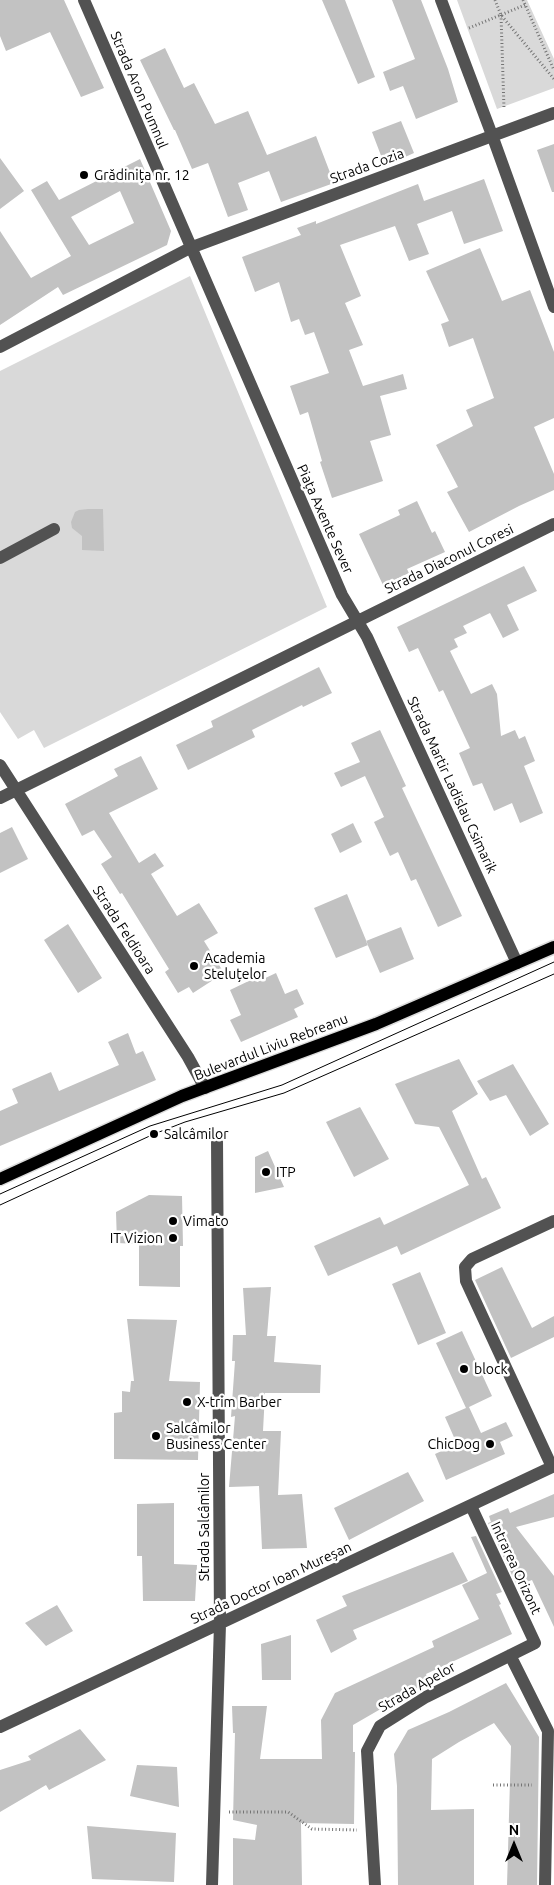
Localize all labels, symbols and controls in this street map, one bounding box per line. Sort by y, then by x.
street label: Strada Aron Pumnul [107,29,171,151]
street label: Strada Cozia [328,145,406,187]
place label: Grădinița nr. 12 [94,167,190,183]
marker: Grădinița nr. 12 [78,169,90,181]
street label: Piața Axente Sever [293,462,357,576]
street label: Strada Diaconul Coresi [382,521,516,597]
street label: Strada Martir Ladislau Csimarik [404,694,500,876]
street label: Strada Feldioara [89,883,159,977]
place label: Academia Steluțelor [204,950,267,982]
marker: Academia Steluțelor [188,960,200,972]
street label: Bulevardul Liviu Rebreanu [192,1010,350,1084]
place label: Salcâmilor [164,1126,229,1142]
marker: Salcâmilor [148,1128,160,1140]
place label: ITP [276,1164,296,1180]
marker: ITP [260,1166,272,1178]
place label: Vimato [183,1213,229,1229]
marker: Vimato [167,1215,179,1227]
place label: IT Vizion [110,1230,163,1246]
marker: IT Vizion [167,1232,179,1244]
place label: block [474,1361,508,1377]
marker: block [458,1363,470,1375]
place label: X-trim Barber [197,1394,282,1410]
marker: X-trim Barber [181,1396,193,1408]
place label: Salcâmilor Business Center [166,1420,266,1452]
marker: Salcâmilor Business Center [150,1430,162,1442]
place label: ChicDog [427,1436,480,1452]
marker: ChicDog [484,1438,496,1450]
street label: Strada Salcâmilor [196,1473,212,1581]
street label: Intrarea Orizont [487,1519,545,1617]
street label: Strada Doctor Ioan Mureșan [188,1538,354,1628]
street label: Strada Apelor [376,1658,458,1716]
north arrow [489,1820,539,1870]
text: N [509,1822,519,1838]

